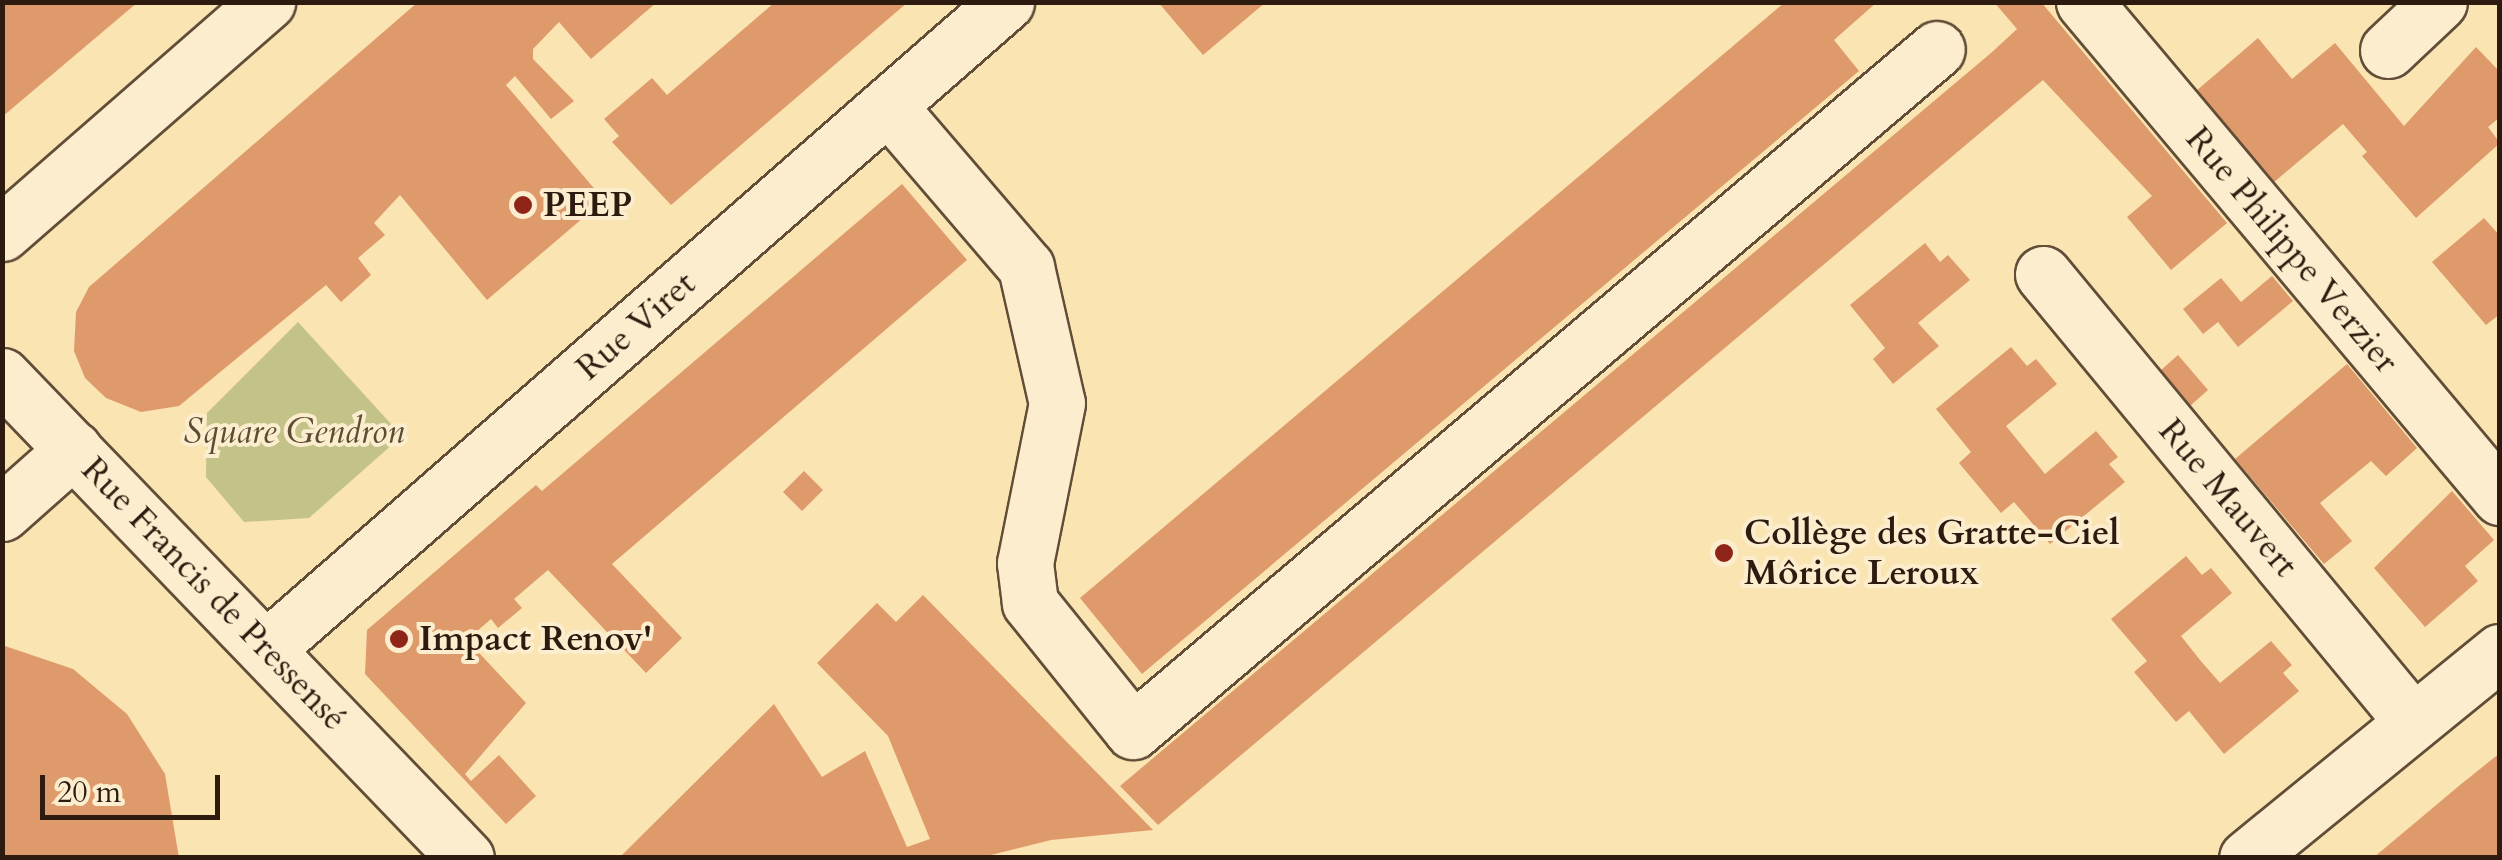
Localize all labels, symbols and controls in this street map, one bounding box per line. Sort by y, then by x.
street label: Rue Philippe Verzier [2177,118,2407,382]
place label: PEEP [543,184,632,226]
marker: PEEP [512,194,534,216]
street label: Rue Viret [568,263,704,389]
street label: Rue Mauvert [2150,410,2306,586]
park label: Square Gendron [184,411,404,453]
street label: Rue Francis de Pressensé [73,449,355,739]
place label: Collège des Gratte-Ciel Môrice Leroux [1744,512,2119,594]
marker: Collège des Gratte-Ciel Môrice Leroux [1713,542,1735,564]
place label: Impact Renov' [419,618,652,660]
marker: Impact Renov' [388,628,410,650]
scale bar [45,755,225,817]
text: 20 m [57,772,121,813]

